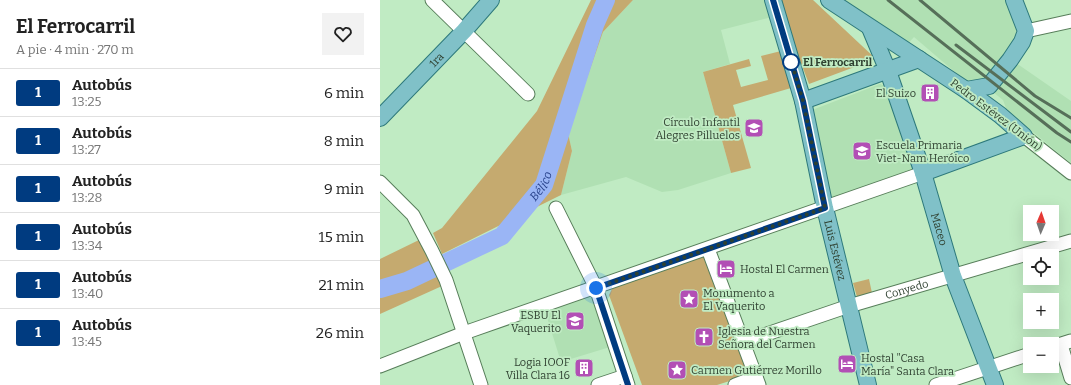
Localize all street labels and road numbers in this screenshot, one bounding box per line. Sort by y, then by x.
street label: 1ra [426,50,446,70]
street label: Pedro Estévez (Unión) [948,76,1044,154]
street label: Maceo [928,211,950,247]
street label: Luis Estévez [822,219,849,282]
street label: Conyedo [884,277,930,302]

